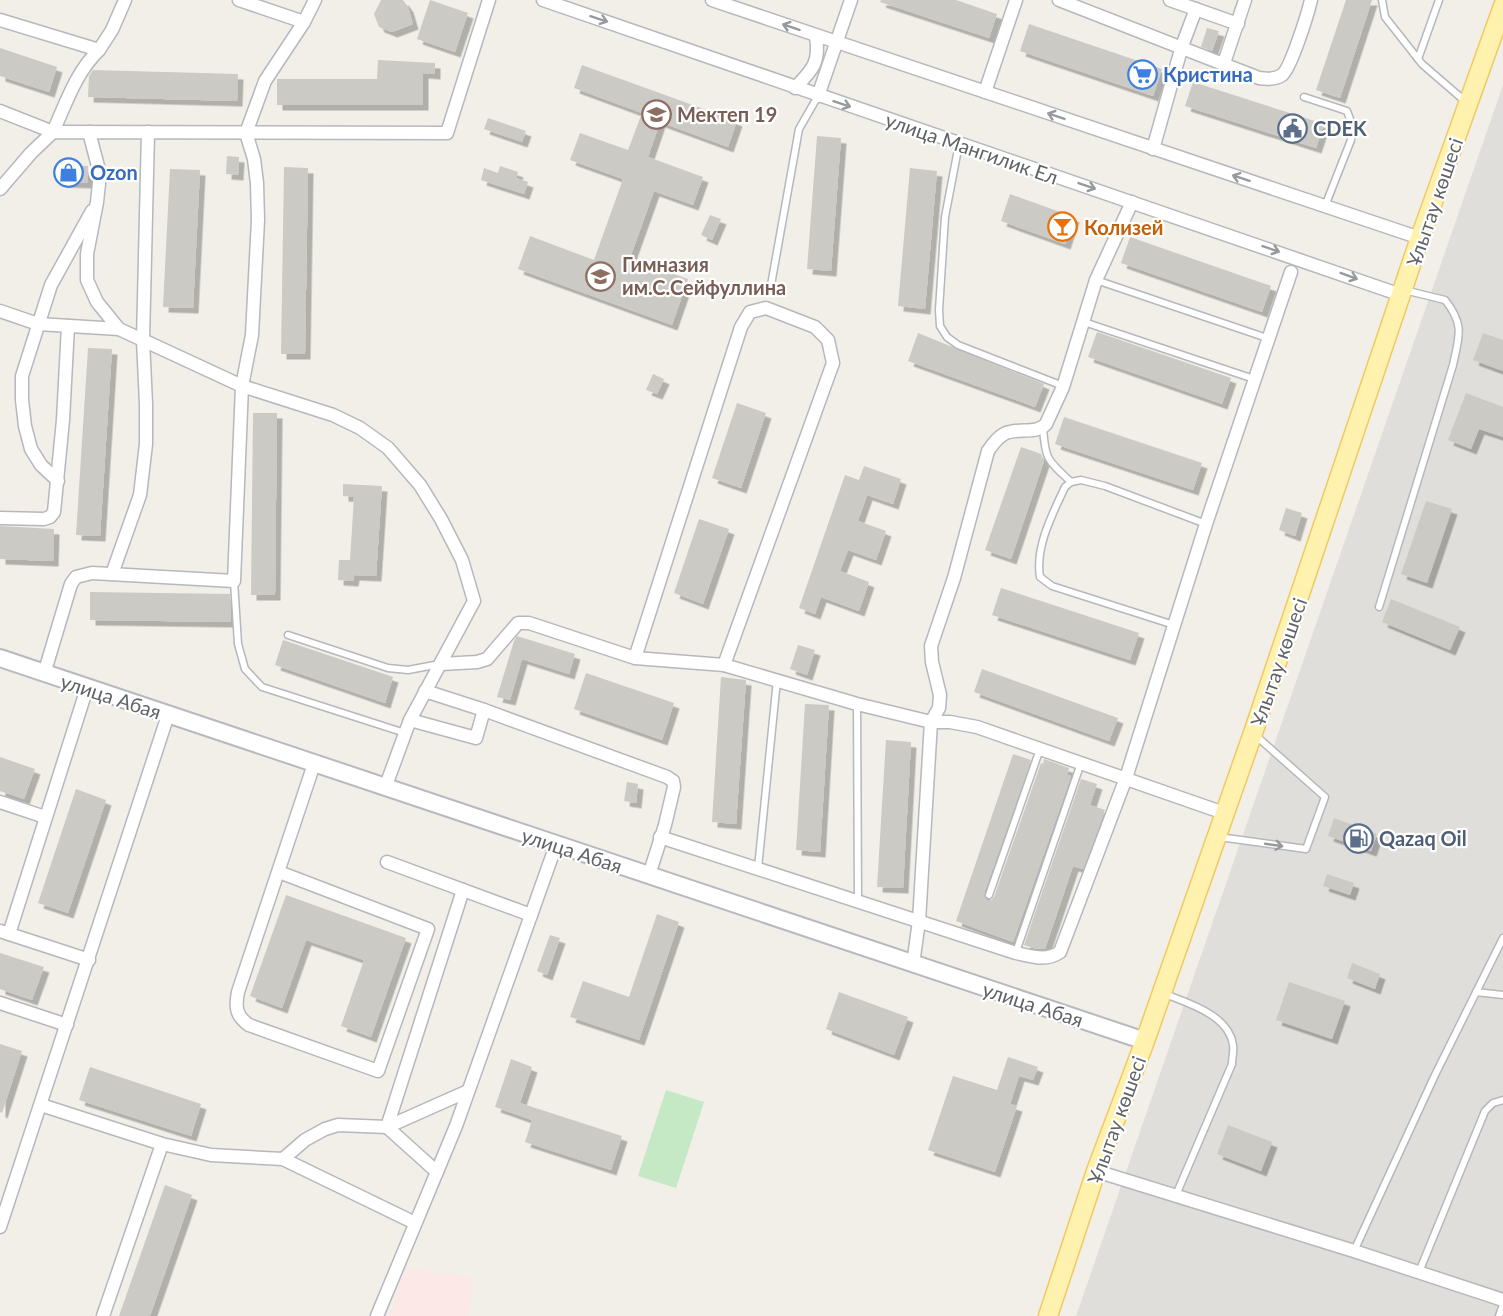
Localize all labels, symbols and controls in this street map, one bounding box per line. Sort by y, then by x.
one-way arrow [589,14,608,25]
one-way arrow [782,21,801,32]
supermarket icon: Кристина [1126,58,1158,90]
place label: Кристина [1163,62,1253,86]
school or university icon: Мектеп 19 [640,98,672,130]
one-way arrow [832,99,851,110]
place label: Мектеп 19 [677,102,777,126]
street label: улица Мангилик Ел [883,107,1061,189]
one-way arrow [1047,109,1066,120]
public building icon: CDEK [1276,112,1308,144]
place label: CDEK [1313,116,1367,140]
street label: Ұлытау көшесі [1401,134,1467,270]
shop icon: Ozon [53,156,85,188]
place label: Ozon [90,160,138,184]
one-way arrow [1232,172,1251,183]
one-way arrow [1077,182,1096,193]
bar icon: Колизей [1047,211,1079,243]
place label: Колизей [1084,215,1163,239]
one-way arrow [1261,244,1280,255]
place label: Гимназия им.С.Сейфуллина [622,252,786,299]
school or university icon: Гимназия им.С.Сейфуллина [585,260,617,292]
one-way arrow [1339,272,1358,283]
street label: Ұлытау көшесі [1245,594,1311,730]
street label: улица Абая [58,668,164,724]
street label: улица Абая [519,822,625,878]
fuel station icon: Qazaq Oil [1342,822,1374,854]
place label: Qazaq Oil [1379,826,1467,850]
one-way arrow [1263,839,1283,850]
street label: улица Абая [980,976,1086,1032]
street label: Ұлытау көшесі [1082,1053,1150,1187]

